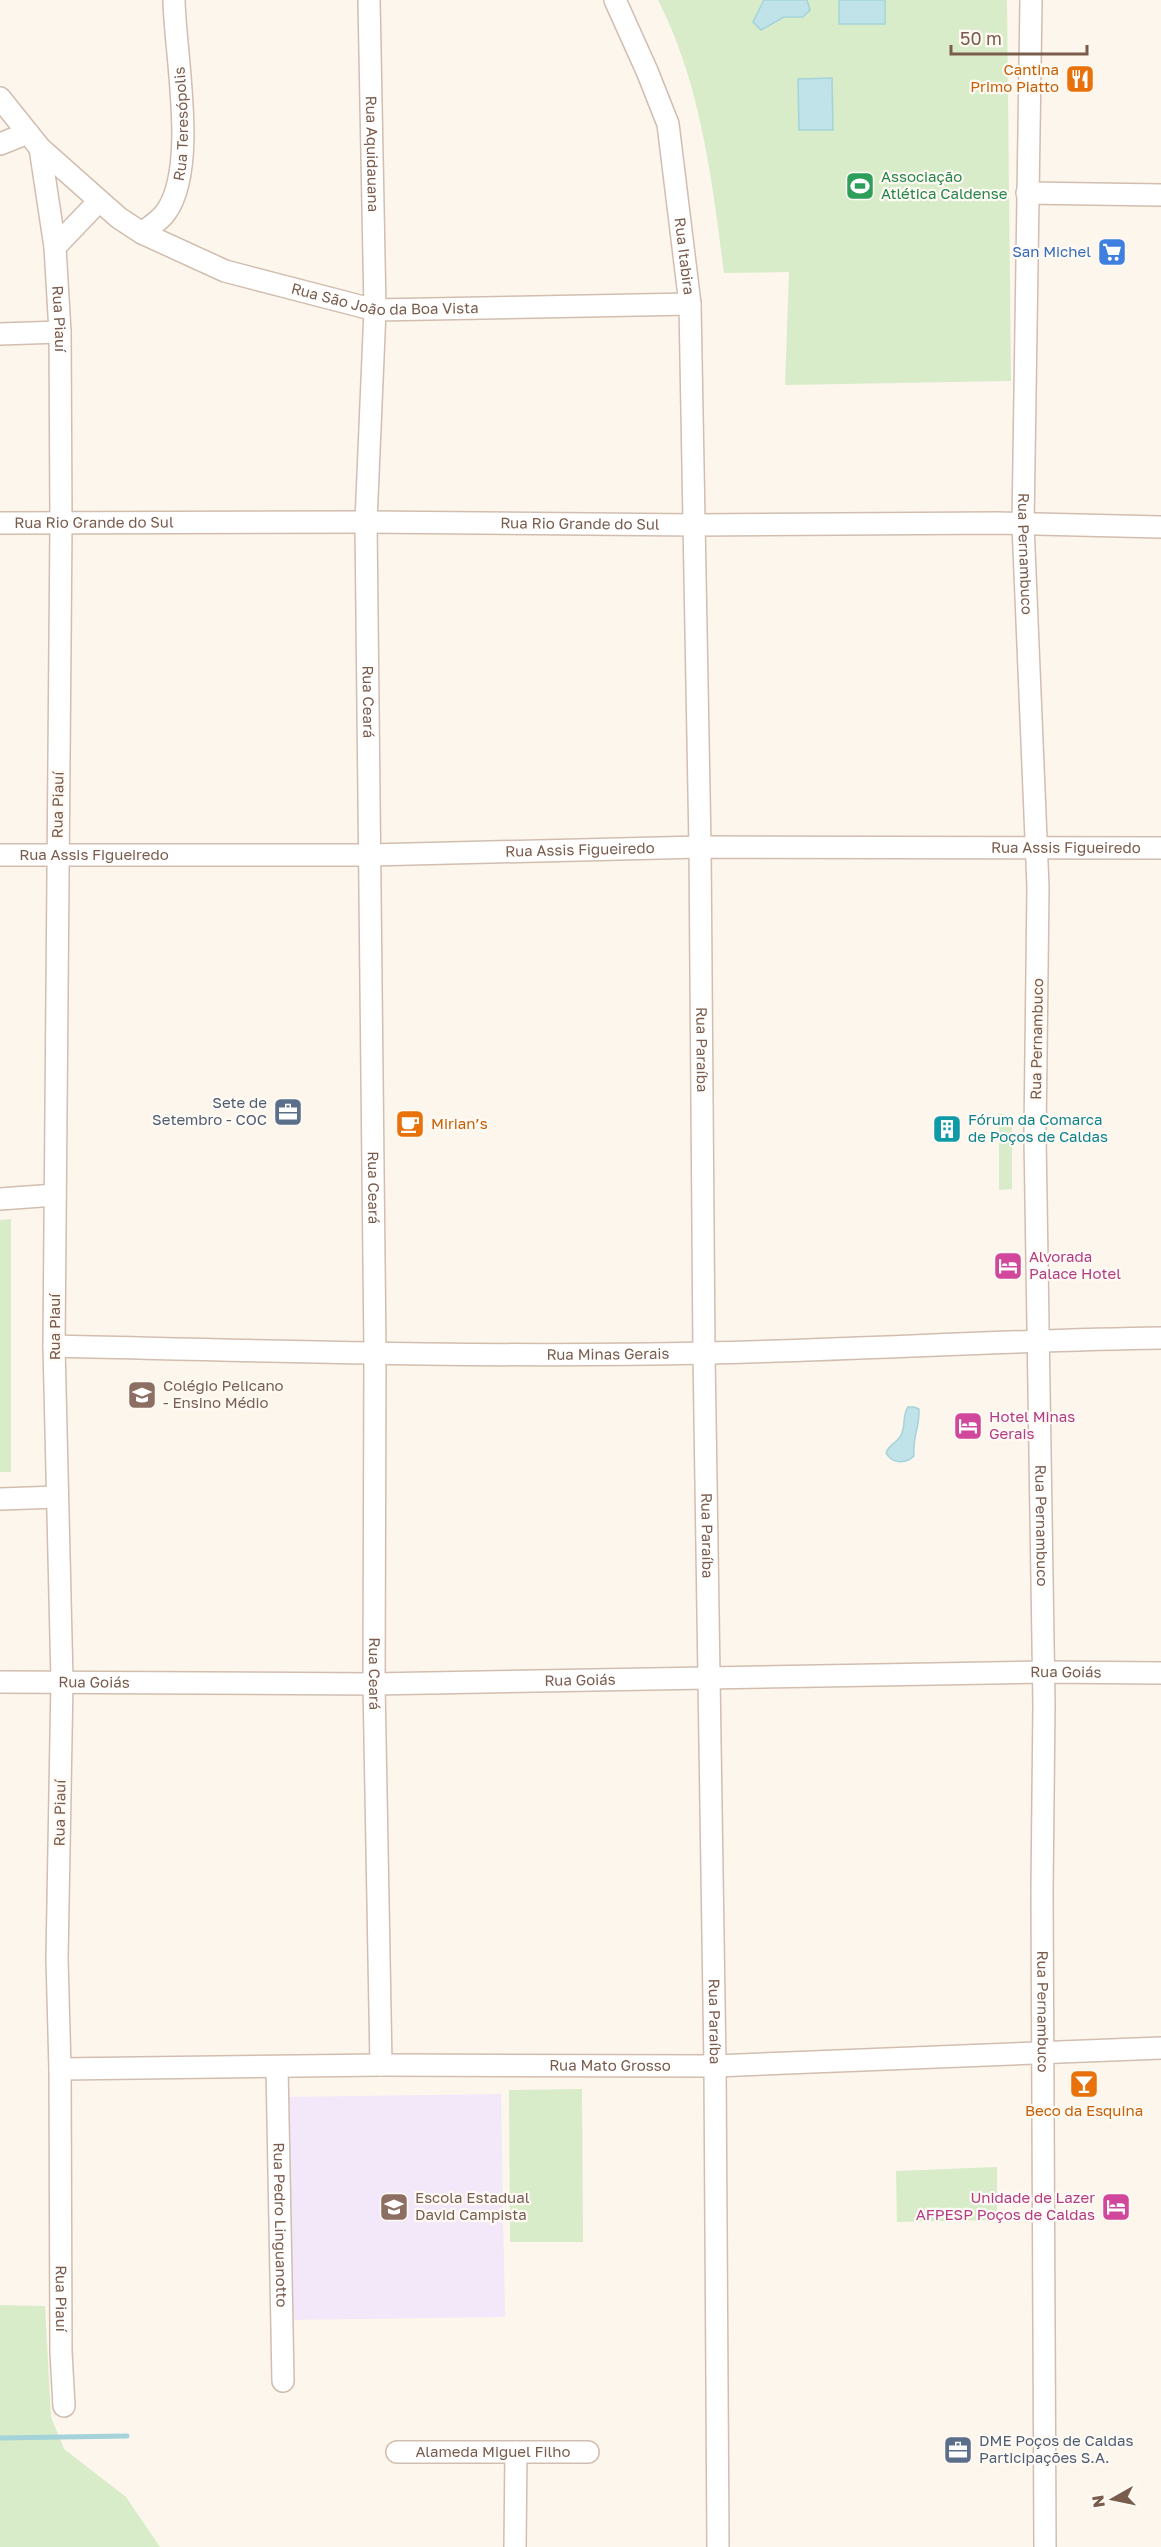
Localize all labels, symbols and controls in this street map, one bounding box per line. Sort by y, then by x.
scale bar [951,18,1088,56]
text: 50 m [960,27,1002,49]
place label: Cantina Primo Piatto [970,60,1059,95]
restaurant icon: Cantina Primo Piatto [1064,63,1096,95]
street label: Rua Teresópolis [169,66,191,182]
street label: Rua Aquidauana [363,96,383,212]
place label: Associação Atlética Caldense [881,167,1008,202]
sports icon: Associação Atlética Caldense [844,170,876,202]
street label: Rua Itabira [671,216,699,296]
supermarket icon: San Michel [1096,236,1128,268]
place label: San Michel [1012,242,1091,260]
street label: Rua São João da Boa Vista [289,279,479,318]
street label: Rua Piauí [49,285,70,353]
street label: Rua Pernambuco [1015,493,1037,615]
street label: Rua Rio Grande do Sul [14,513,174,531]
street label: Rua Rio Grande do Sul [500,513,660,533]
street label: Rua Ceará [360,665,378,738]
street label: Rua Piauí [47,771,67,838]
street label: Rua Assis Figueiredo [505,838,655,860]
street label: Rua Assis Figueiredo [991,838,1141,856]
street label: Rua Assis Figueiredo [19,845,169,863]
street label: Rua Pernambuco [1026,978,1046,1100]
street label: Rua Paraíba [693,1007,712,1093]
place label: Sete de Setembro - COC [152,1093,267,1128]
office icon: Sete de Setembro - COC [272,1096,304,1128]
cafe icon: Mirian’s [394,1108,426,1140]
place label: Fórum da Comarca de Poços de Caldas [968,1110,1108,1145]
building icon: Fórum da Comarca de Poços de Caldas [931,1113,963,1145]
place label: Mirian’s [431,1114,488,1132]
street label: Rua Ceará [365,1151,384,1224]
place label: Alvorada Palace Hotel [1029,1247,1121,1282]
hotel icon: Alvorada Palace Hotel [992,1250,1024,1282]
street label: Rua Piauí [45,1293,63,1360]
street label: Rua Minas Gerais [546,1344,670,1363]
place label: Colégio Pelicano - Ensino Médio [163,1376,284,1411]
school or university icon: Colégio Pelicano - Ensino Médio [126,1379,158,1411]
place label: Hotel Minas Gerais [989,1407,1075,1442]
hotel icon: Hotel Minas Gerais [952,1410,984,1442]
street label: Rua Pernambuco [1032,1464,1052,1587]
street label: Rua Paraíba [698,1493,717,1579]
street label: Rua Ceará [366,1637,384,1710]
street label: Rua Goiás [1030,1662,1102,1680]
street label: Rua Goiás [544,1670,616,1689]
street label: Rua Goiás [58,1672,130,1691]
street label: Rua Piauí [49,1779,69,1846]
street label: Rua Pernambuco [1034,1950,1053,2073]
street label: Rua Paraíba [706,1979,725,2065]
street label: Rua Mato Grosso [549,2056,671,2074]
bar icon: Beco da Esquina [1068,2068,1100,2100]
place label: Beco da Esquina [1025,2101,1143,2119]
street label: Rua Pedro Linguanotto [270,2142,292,2308]
place label: Escola Estadual David Campista [415,2188,530,2223]
place label: Unidade de Lazer AFPESP Poços de Caldas [916,2188,1095,2223]
school or university icon: Escola Estadual David Campista [378,2191,410,2223]
hotel icon: Unidade de Lazer AFPESP Poços de Caldas [1100,2191,1132,2223]
street label: Rua Piauí [53,2265,71,2333]
place label: DME Poços de Caldas Participações S.A. [979,2431,1134,2466]
office icon: DME Poços de Caldas Participações S.A. [942,2434,974,2466]
street label: Alameda Miguel Filho [415,2442,571,2460]
north arrow [1083,2469,1143,2529]
text: N [1087,2494,1109,2509]

